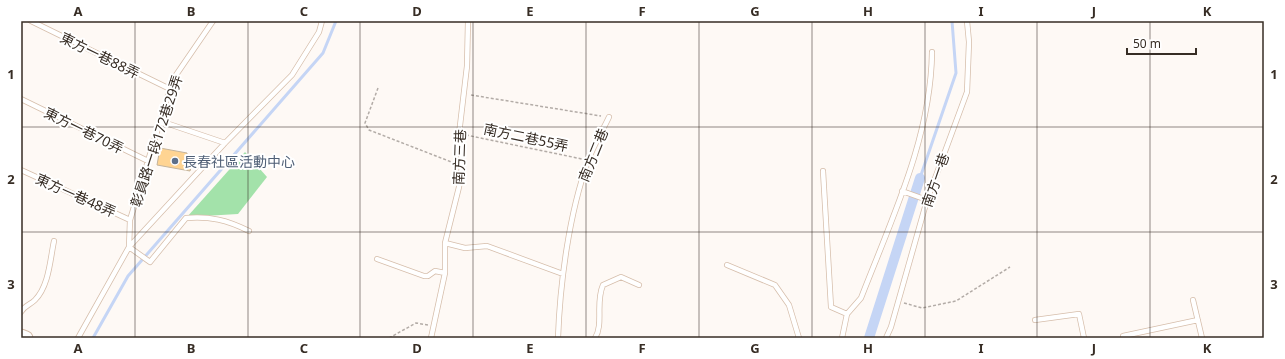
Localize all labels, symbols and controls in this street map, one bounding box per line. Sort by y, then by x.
text: A [74,2,83,20]
text: B [187,2,195,20]
text: C [300,2,308,20]
text: D [412,2,422,20]
text: E [526,2,534,20]
text: F [638,2,646,20]
text: G [750,2,760,20]
text: H [863,2,873,20]
text: I [978,2,984,20]
text: J [1091,2,1096,20]
text: K [1203,2,1212,20]
street label: 東方一巷88弄 [57,28,143,82]
scale bar [1127,30,1196,56]
text: 50 m [1133,35,1161,52]
text: 1 [7,65,15,83]
text: 1 [1270,65,1278,83]
street label: 彰員路一段172巷29弄 [126,72,186,210]
street label: 東方一巷70弄 [41,103,127,157]
street label: 南方二巷55弄 [482,119,570,155]
street label: 南方二巷 [574,125,612,185]
street label: 南方三巷 [449,129,469,185]
street label: 南方一巷 [917,150,953,210]
place label: 長春社區活動中心 [183,152,295,171]
marker: 長春社區活動中心 [170,156,180,166]
street label: 東方一巷48弄 [33,169,119,221]
text: 2 [7,170,15,188]
text: 2 [1270,170,1278,188]
text: 3 [7,275,15,293]
text: 3 [1270,275,1278,293]
text: A [74,339,83,357]
text: B [187,339,195,357]
text: C [300,339,308,357]
text: D [412,339,422,357]
text: E [526,339,534,357]
text: F [638,339,646,357]
text: G [750,339,760,357]
text: H [863,339,873,357]
text: I [978,339,984,357]
text: J [1091,339,1096,357]
text: K [1203,339,1212,357]

